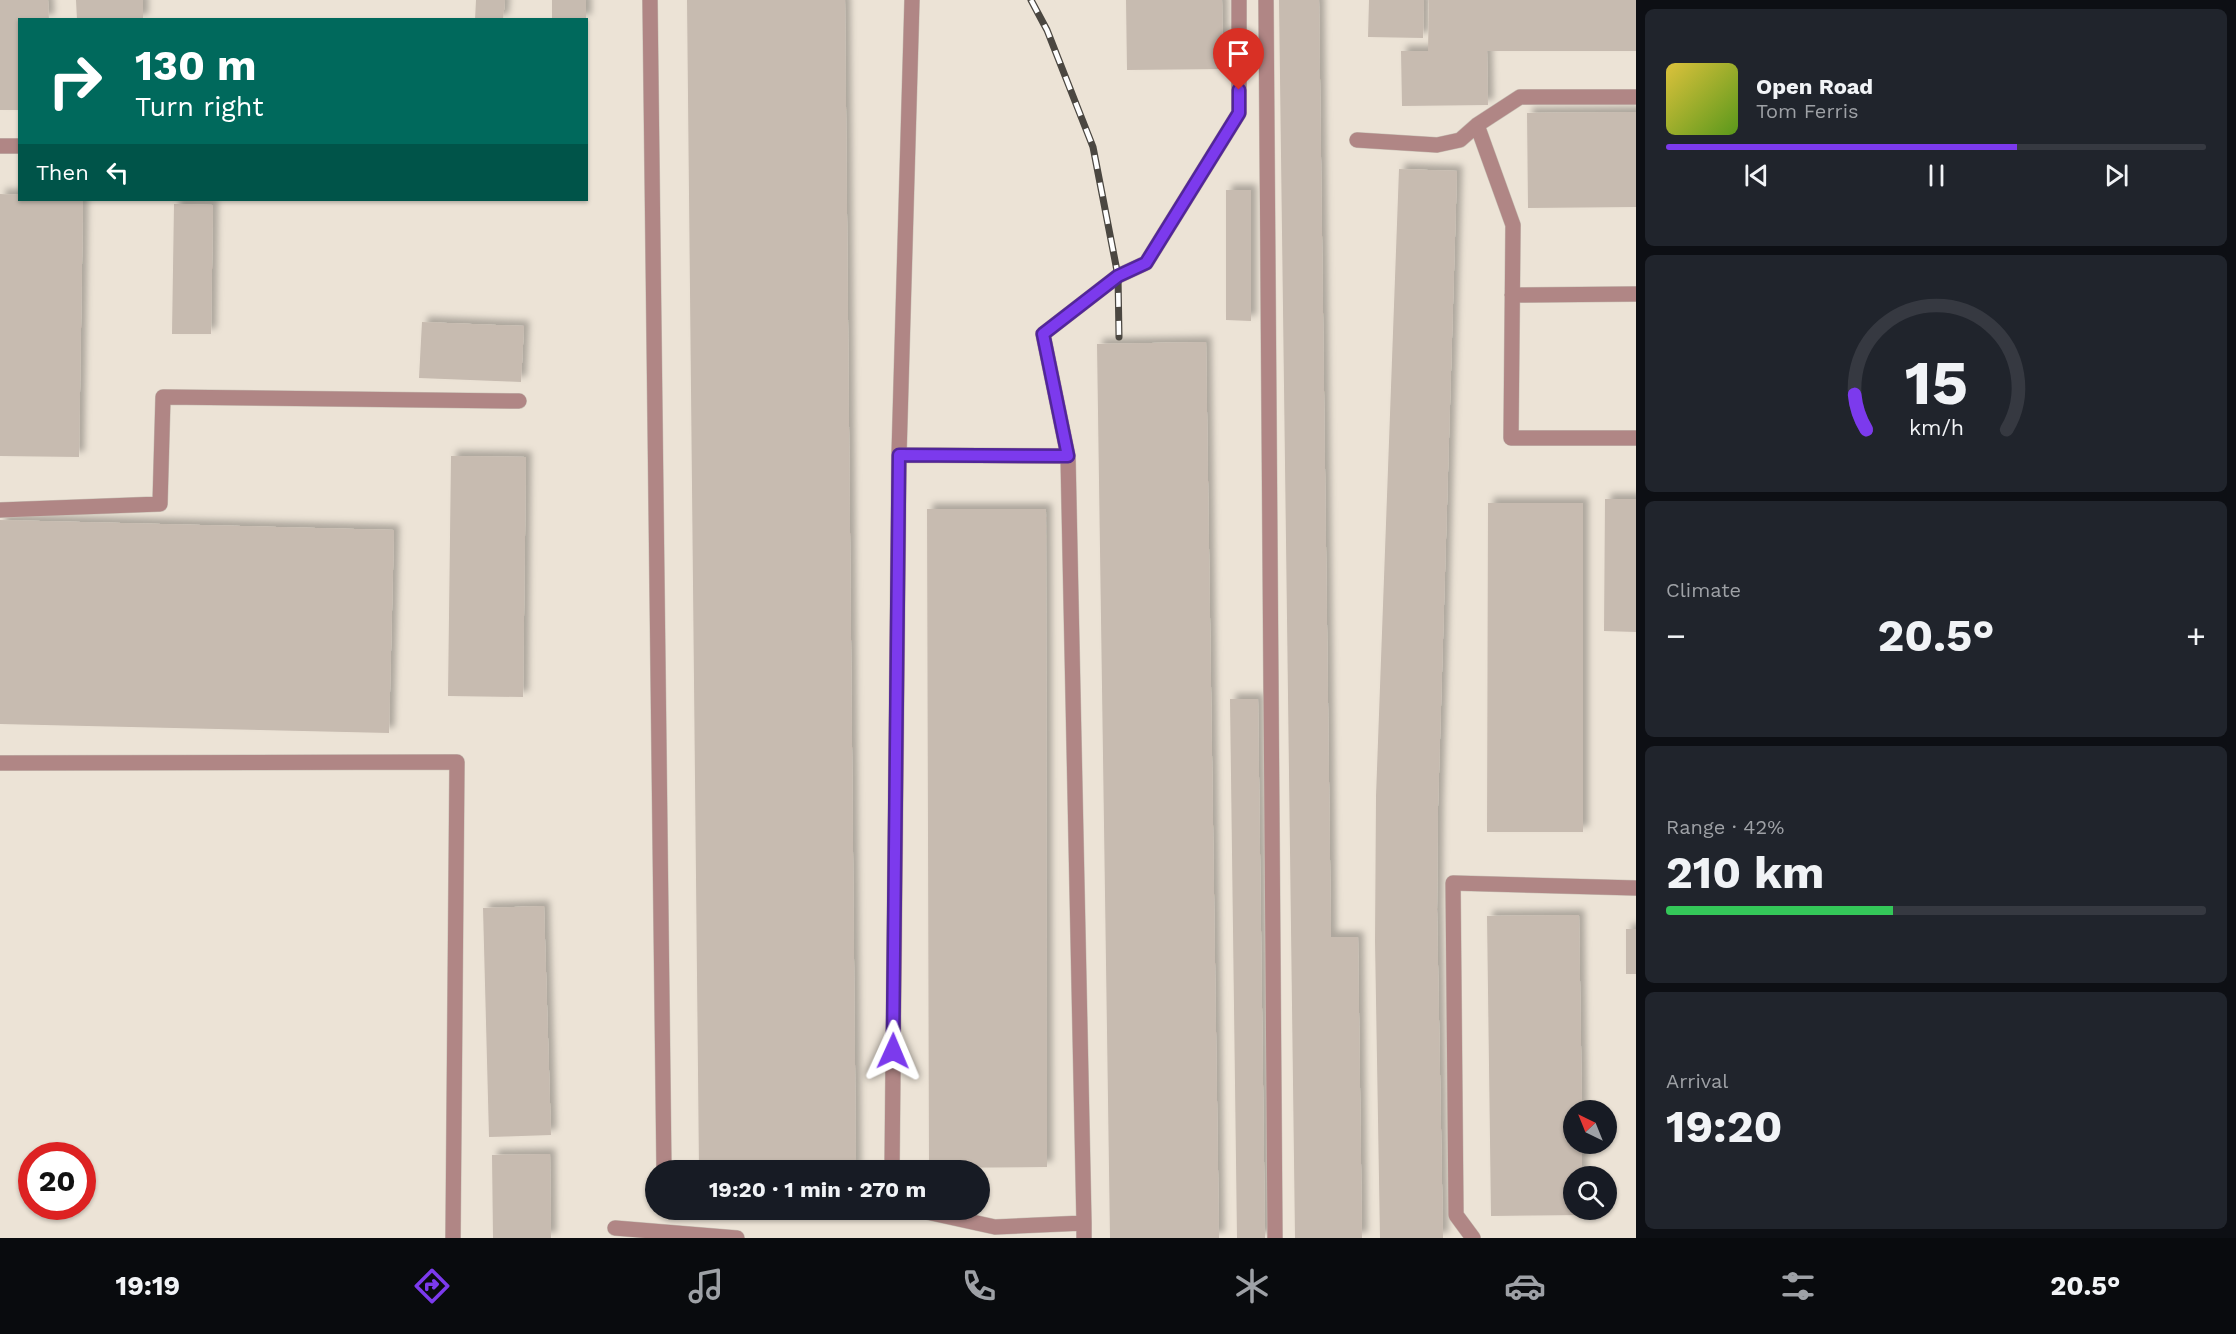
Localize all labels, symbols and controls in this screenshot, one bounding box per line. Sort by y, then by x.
pin [1213,28,1264,90]
icon: arrive [1222,37,1255,70]
text: 130 m [135,41,257,90]
icon: right [36,42,114,120]
text: Open Road [1756,74,1873,99]
text: Turn right [135,91,264,123]
text: Tom Ferris [1756,99,1859,123]
icon: left [101,156,134,189]
icon: previous [1740,159,1773,192]
icon: pause [1920,159,1953,192]
icon: next [2100,159,2133,192]
text: Then [36,160,89,185]
text: 15 [1904,346,1968,419]
text: km/h [1908,416,1964,441]
text: Climate [1666,578,1741,602]
text: 20.5° [1878,609,1994,662]
text: − [1666,616,1686,655]
text: + [2186,616,2206,655]
text: Range · 42% [1666,815,1784,839]
text: 210 km [1666,846,1824,899]
position arrow [861,1019,925,1083]
text: Arrival [1666,1069,1728,1093]
north arrow [1563,1100,1617,1154]
map controls [1563,1100,1617,1220]
text: 19:20 [1666,1100,1783,1153]
speed limit sign: 20 [18,1142,96,1220]
button: search [1563,1166,1617,1220]
text: 19:20 · 1 min · 270 m [709,1177,926,1202]
icon: directions [411,1265,453,1307]
icon: music [685,1265,727,1307]
icon: phone [958,1265,1000,1307]
icon: climate [1231,1265,1273,1307]
icon: car [1504,1265,1546,1307]
icon: filters [1777,1265,1819,1307]
text: 19:19 [116,1270,180,1302]
text: 20.5° [2050,1270,2120,1302]

